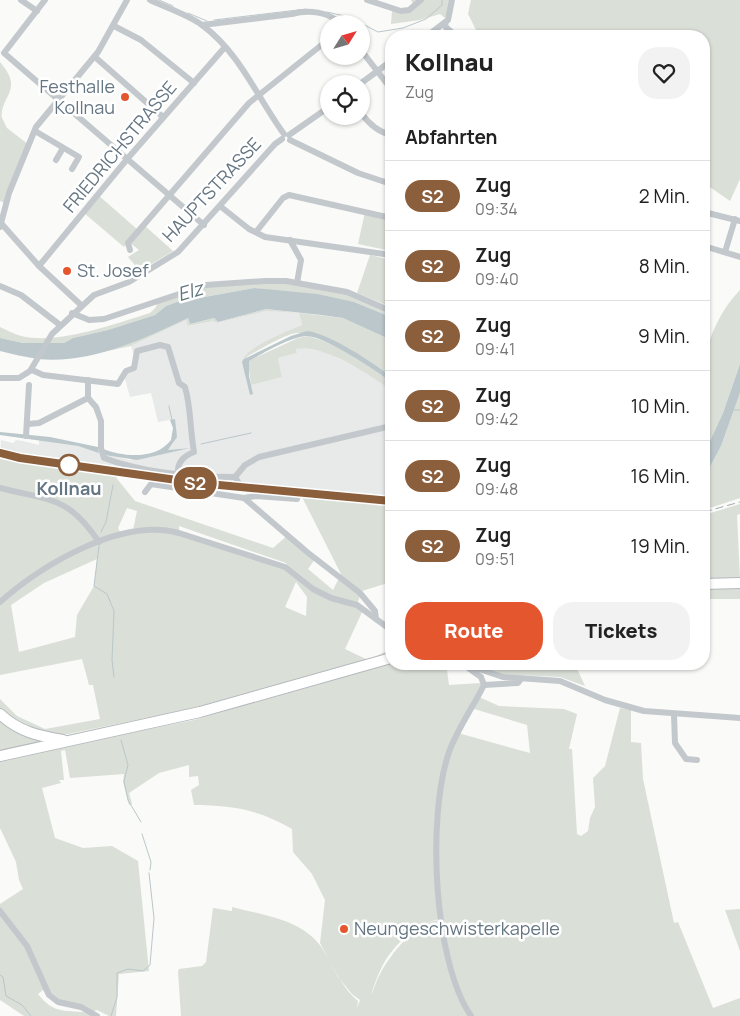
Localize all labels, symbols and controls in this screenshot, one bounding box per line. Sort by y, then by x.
north arrow [320,15,370,65]
map controls [320,15,370,125]
text: Kollnau [405,45,494,78]
button: heart [638,47,690,99]
place label: Festhalle Kollnau [39,74,115,119]
button: locate [320,75,370,125]
street label: FRIEDRICHSTRASSE [57,76,181,217]
text: Zug [405,81,434,103]
marker: Festhalle Kollnau [119,91,131,103]
text: Abfahrten [405,124,498,150]
street label: HAUPTSTRASSE [157,132,266,247]
text: Zug [475,172,511,198]
text: 2 Min. [639,183,690,209]
text: S2 [421,184,444,208]
text: 09:34 [475,198,518,220]
text: Zug [475,242,511,268]
text: 8 Min. [639,253,690,279]
text: S2 [421,254,444,278]
place label: St. Josef [77,258,149,282]
marker: St. Josef [61,265,73,277]
text: 09:40 [475,268,519,290]
water label: Elz [174,274,208,307]
text: Zug [475,312,511,338]
text: 9 Min. [638,323,690,349]
text: S2 [421,324,444,348]
text: 09:41 [475,338,515,360]
text: Zug [475,382,511,408]
text: 10 Min. [631,393,690,419]
text: S2 [421,394,444,418]
text: 09:42 [475,408,518,430]
text: Zug [475,452,511,478]
marker: Kollnau [58,454,80,476]
text: 16 Min. [630,463,690,489]
text: S2 [421,464,444,488]
line badge: S2 [172,467,218,499]
text: S2 [184,471,206,495]
place label: Kollnau [36,476,102,500]
text: 09:48 [475,478,518,500]
text: Zug [475,522,511,548]
text: 19 Min. [630,533,690,559]
text: S2 [421,534,444,558]
text: 09:51 [475,548,515,570]
button: Route [405,602,543,660]
button: Tickets [553,602,690,660]
place label: Neungeschwisterkapelle [354,916,560,940]
marker: Neungeschwisterkapelle [338,923,350,935]

